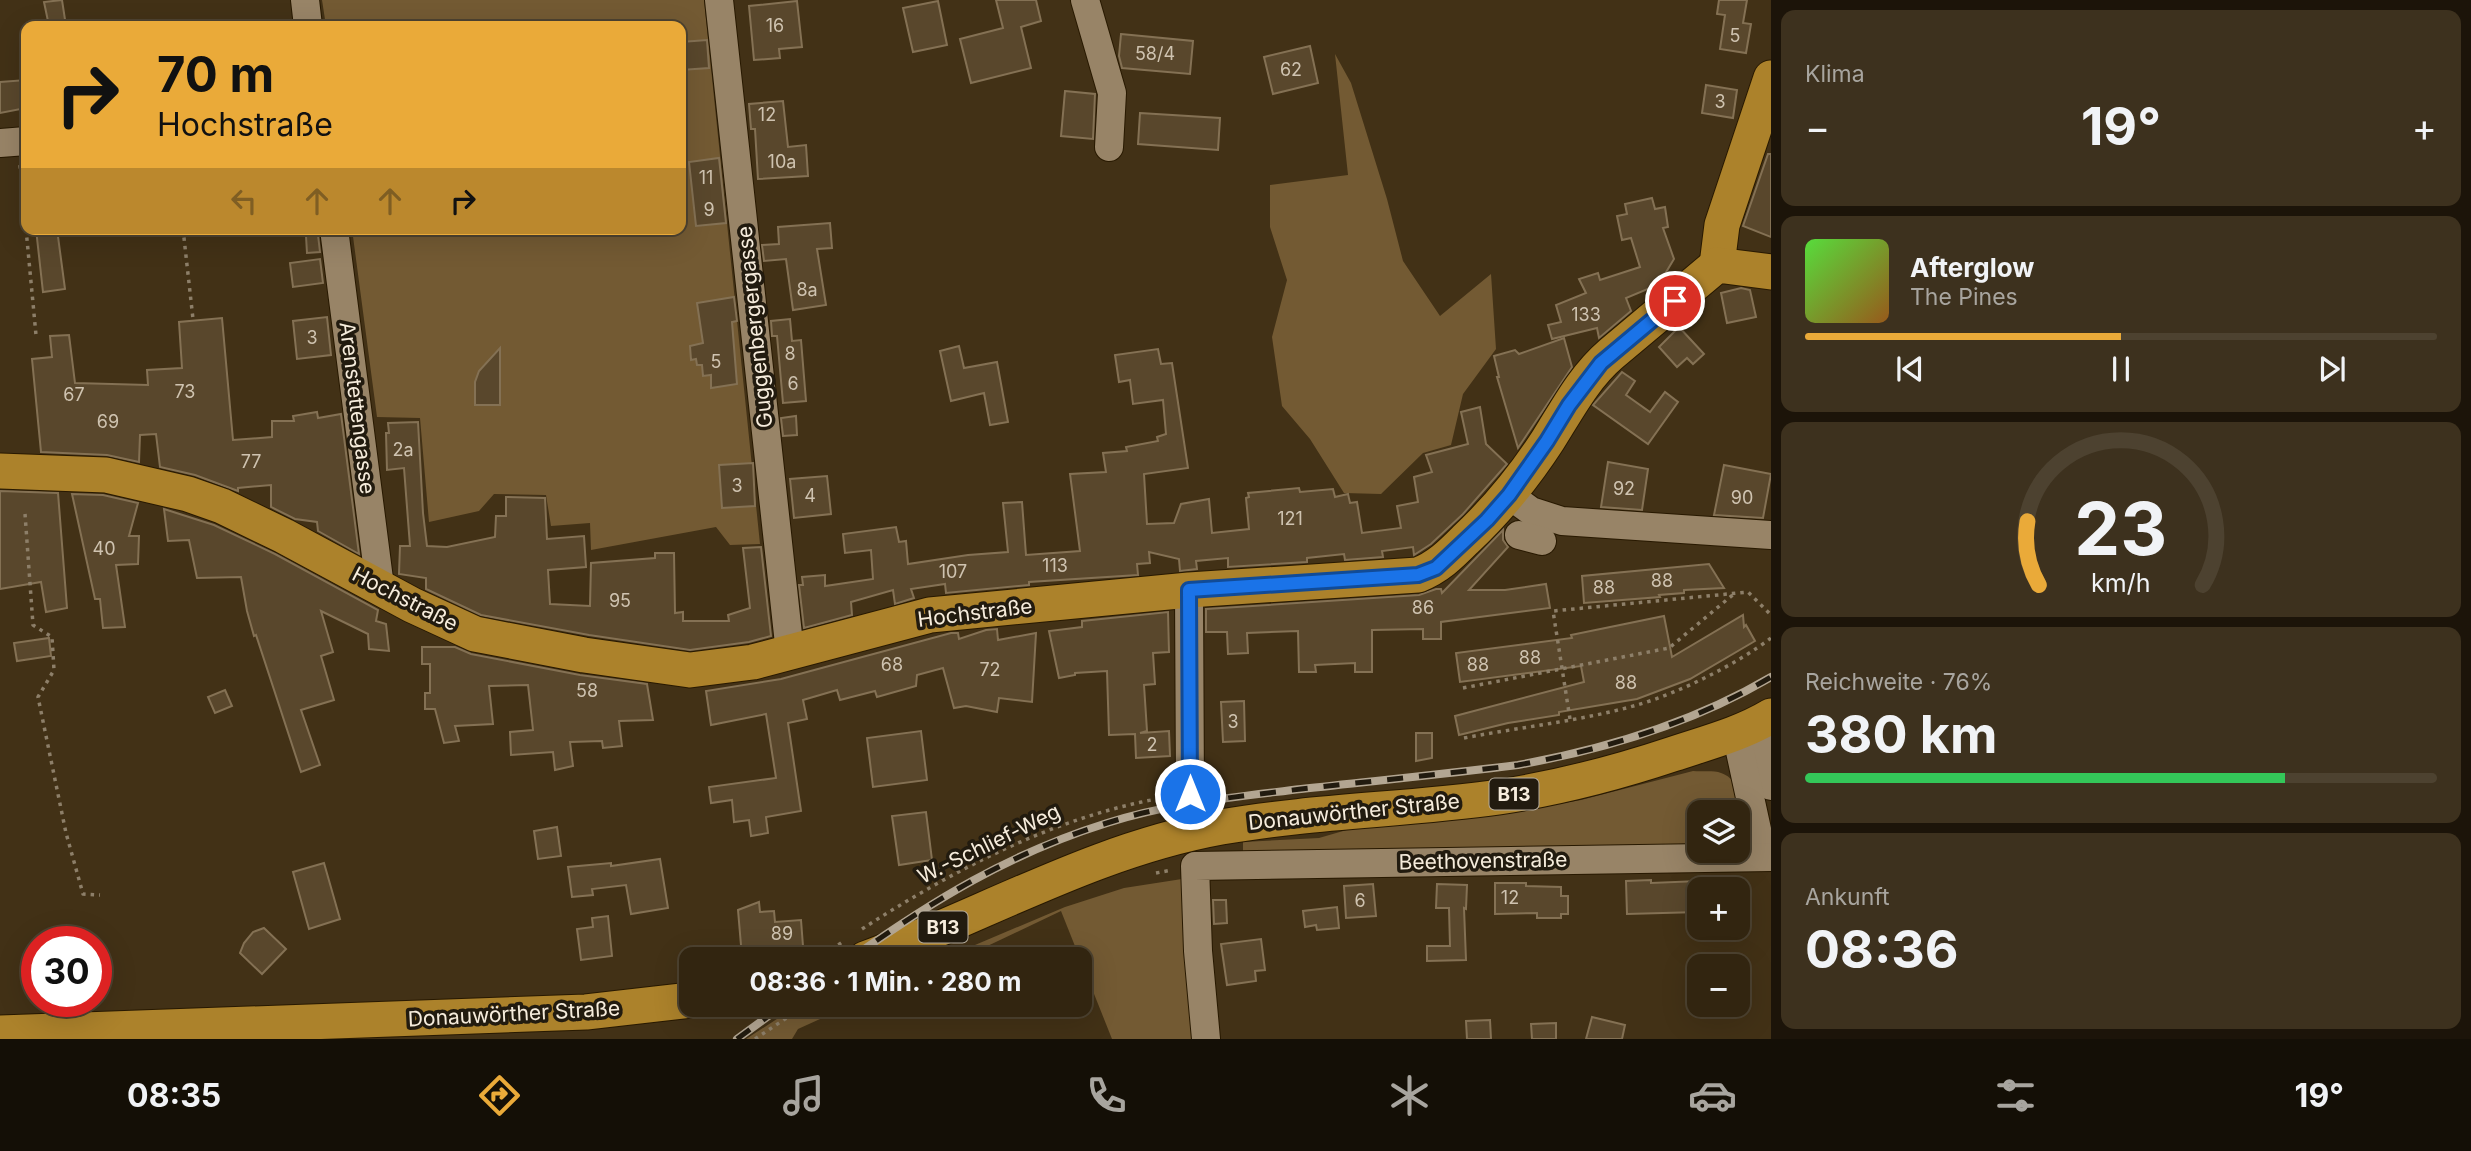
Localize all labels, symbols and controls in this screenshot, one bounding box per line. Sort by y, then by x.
house number: 16 [766,15,784,36]
house number: 5 [1730,25,1740,46]
house number: 58/4 [1135,43,1175,64]
text: 70 m [157,45,274,104]
icon: right [42,49,133,140]
house number: 62 [1280,59,1302,80]
text: Klima [1805,60,1865,88]
house number: 3 [1714,91,1726,112]
text: 19° [2081,95,2161,158]
house number: 12 [758,104,776,125]
text: − [1805,104,1830,150]
text: + [2412,104,2437,150]
text: Hochstraße [157,105,333,144]
house number: 10a [768,151,796,172]
house number: 11 [699,167,713,188]
icon: left [225,182,263,220]
icon: ahead [298,182,336,220]
icon: ahead [371,182,409,220]
icon: right [444,182,482,220]
house number: 9 [703,199,715,220]
street label: Guggenbergergasse [731,225,778,429]
text: Afterglow [1910,252,2034,283]
pin [1645,271,1705,331]
house number: 8a [796,279,818,300]
icon: arrive [1656,282,1694,320]
text: The Pines [1910,283,2018,311]
house number: 133 [1571,304,1601,325]
street label: Arenstettengasse [335,320,380,496]
house number: 3 [306,327,318,348]
house number: 8 [784,343,796,364]
icon: previous [1891,350,1929,388]
icon: pause [2102,350,2140,388]
icon: next [2313,350,2351,388]
house number: 5 [711,351,721,372]
house number: 6 [787,373,799,394]
house number: 73 [174,381,196,402]
house number: 67 [63,384,85,405]
house number: 69 [97,411,119,432]
house number: 2a [392,439,414,460]
house number: 77 [241,451,261,472]
house number: 3 [731,475,743,496]
house number: 92 [1613,478,1635,499]
house number: 4 [804,485,816,506]
text: 23 [2075,485,2167,574]
house number: 90 [1731,487,1753,508]
house number: 121 [1277,508,1303,529]
house number: 40 [93,538,115,559]
house number: 113 [1042,555,1068,576]
street label: Hochstraße [348,561,462,636]
house number: 107 [939,561,967,582]
text: km/h [2091,568,2151,598]
house number: 88 [1651,570,1673,591]
house number: 88 [1593,577,1615,598]
house number: 95 [609,590,631,611]
street label: Hochstraße [916,593,1034,632]
house number: 86 [1412,597,1434,618]
house number: 88 [1519,647,1541,668]
house number: 68 [881,654,903,675]
house number: 88 [1467,654,1489,675]
house number: 72 [979,659,1001,680]
text: Reichweite · 76% [1805,668,1992,696]
house number: 88 [1615,672,1637,693]
house number: 58 [576,680,598,701]
text: 380 km [1805,703,1997,766]
house number: 3 [1227,711,1239,732]
house number: 2 [1147,734,1157,755]
position arrow [1153,757,1227,831]
road number: B13 [1490,778,1538,810]
street label: Donauwörther Straße [1247,788,1461,835]
street label: W.-Schlief-Weg [914,798,1064,889]
map controls [1687,800,1750,1017]
button: layers [1687,800,1750,863]
street label: Beethovenstraße [1398,847,1567,874]
button: + [1687,877,1750,940]
text: Ankunft [1805,883,1890,911]
house number: 12 [1501,887,1519,908]
house number: 6 [1354,890,1366,911]
road number: B13 [918,911,968,942]
text: 08:36 [1805,918,1959,981]
house number: 89 [771,923,793,944]
speed limit sign: 30 [21,926,112,1017]
button: − [1687,954,1750,1017]
text: 08:36 · 1 Min. · 280 m [749,966,1022,997]
street label: Donauwörther Straße [407,995,621,1032]
icon: directions [475,1071,524,1120]
icon: music [779,1071,828,1120]
icon: phone [1082,1071,1131,1120]
icon: climate [1385,1071,1434,1120]
icon: car [1688,1071,1737,1120]
icon: filters [1991,1071,2040,1120]
text: 08:35 [127,1076,221,1115]
text: 19° [2295,1076,2344,1115]

